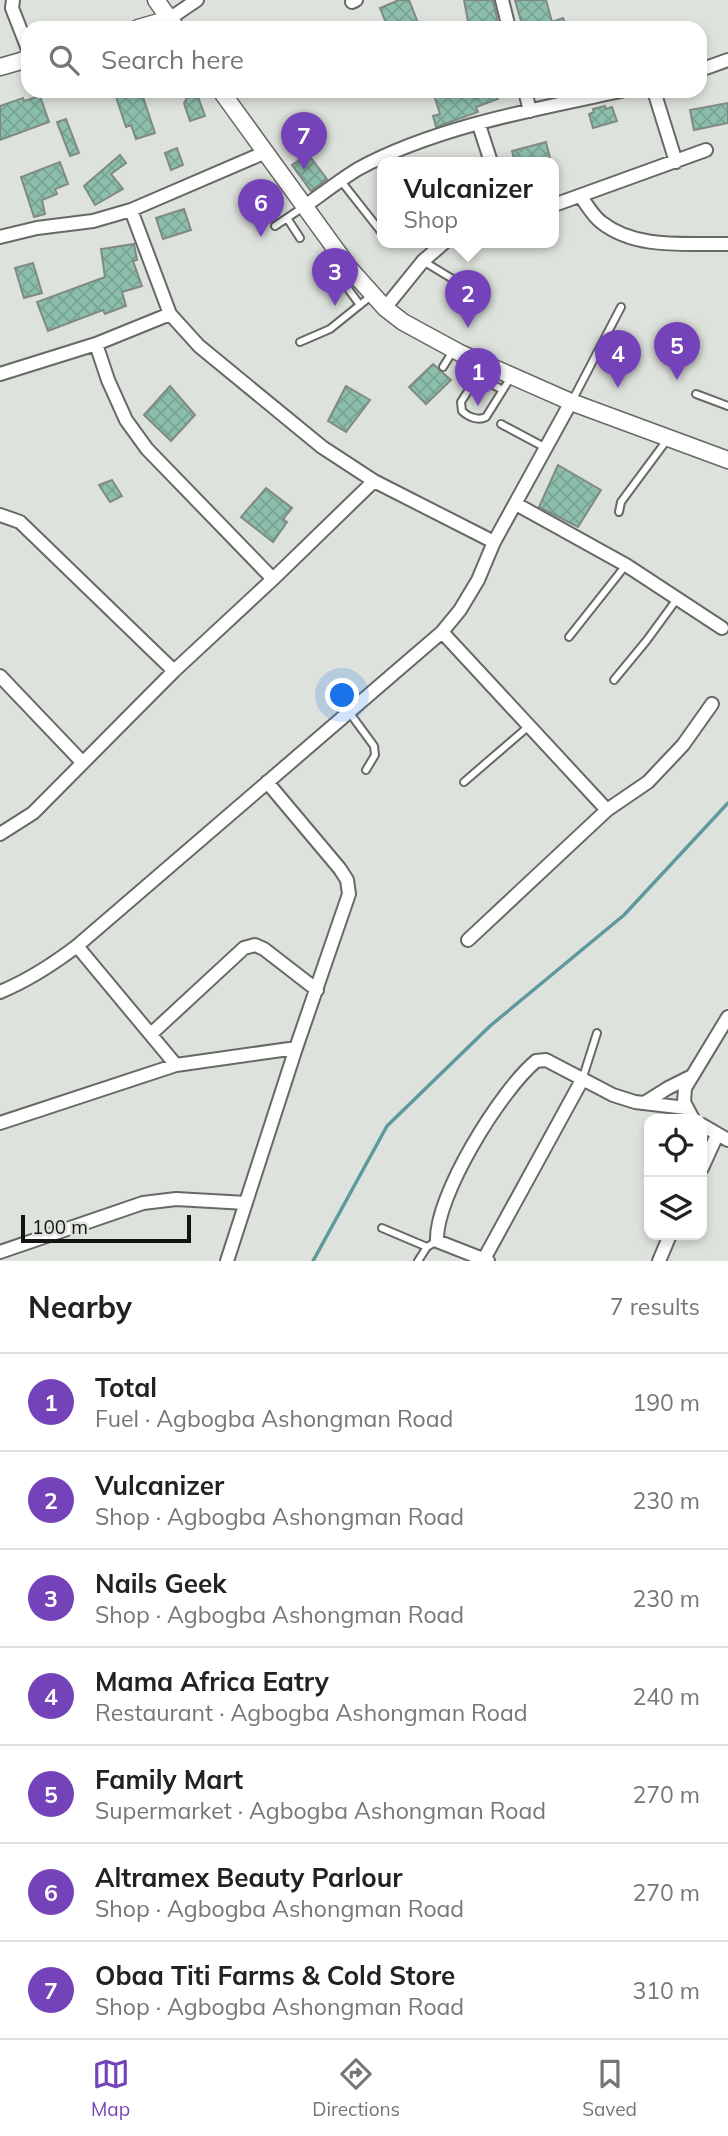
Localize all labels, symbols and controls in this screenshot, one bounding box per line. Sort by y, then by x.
search box [21,21,707,98]
icon: search [45,41,83,79]
text: Search here [101,43,244,76]
pin: 7 [281,112,327,170]
popup [377,157,559,248]
text: Vulcanizer [403,172,533,205]
pin: 6 [238,179,284,237]
text: Shop [403,205,458,234]
pin: 3 [312,248,358,306]
pin: 2 [445,270,491,328]
pin: 5 [654,322,700,380]
pin: 4 [595,330,641,388]
pin: 1 [455,348,501,406]
your location [325,678,359,712]
map controls [644,1114,707,1240]
button: locate [644,1114,707,1177]
button: layers [644,1177,707,1240]
scale bar [21,1212,191,1244]
text: 100 m [32,1215,88,1239]
text: Nearby [28,1288,132,1326]
text: 7 results [610,1292,700,1321]
text: Total [95,1371,157,1404]
text: 1 [44,1388,58,1417]
text: 190 m [632,1388,700,1417]
text: Fuel · Agbogba Ashongman Road [95,1404,453,1433]
text: Vulcanizer [95,1469,224,1502]
text: 2 [44,1486,58,1515]
text: 230 m [632,1486,700,1515]
text: Shop · Agbogba Ashongman Road [95,1502,464,1531]
text: Nails Geek [95,1567,227,1600]
text: 3 [44,1584,58,1613]
text: 230 m [632,1584,700,1613]
text: Shop · Agbogba Ashongman Road [95,1600,464,1629]
text: Mama Africa Eatry [95,1665,329,1698]
text: 4 [44,1682,58,1711]
text: 240 m [632,1682,700,1711]
text: Restaurant · Agbogba Ashongman Road [95,1698,528,1727]
text: Family Mart [95,1763,243,1796]
text: 5 [44,1780,58,1809]
text: 270 m [632,1780,700,1809]
text: Supermarket · Agbogba Ashongman Road [95,1796,546,1825]
text: Altramex Beauty Parlour [95,1861,402,1894]
text: 6 [44,1878,58,1907]
text: 270 m [632,1878,700,1907]
text: Shop · Agbogba Ashongman Road [95,1894,464,1923]
text: Obaa Titi Farms & Cold Store [95,1959,455,1992]
text: 7 [44,1976,58,2005]
text: 310 m [632,1976,700,2005]
text: Shop · Agbogba Ashongman Road [95,1992,464,2021]
tab: Map [91,2055,130,2121]
tab: Directions [312,2055,400,2121]
tab: Saved [582,2055,637,2121]

